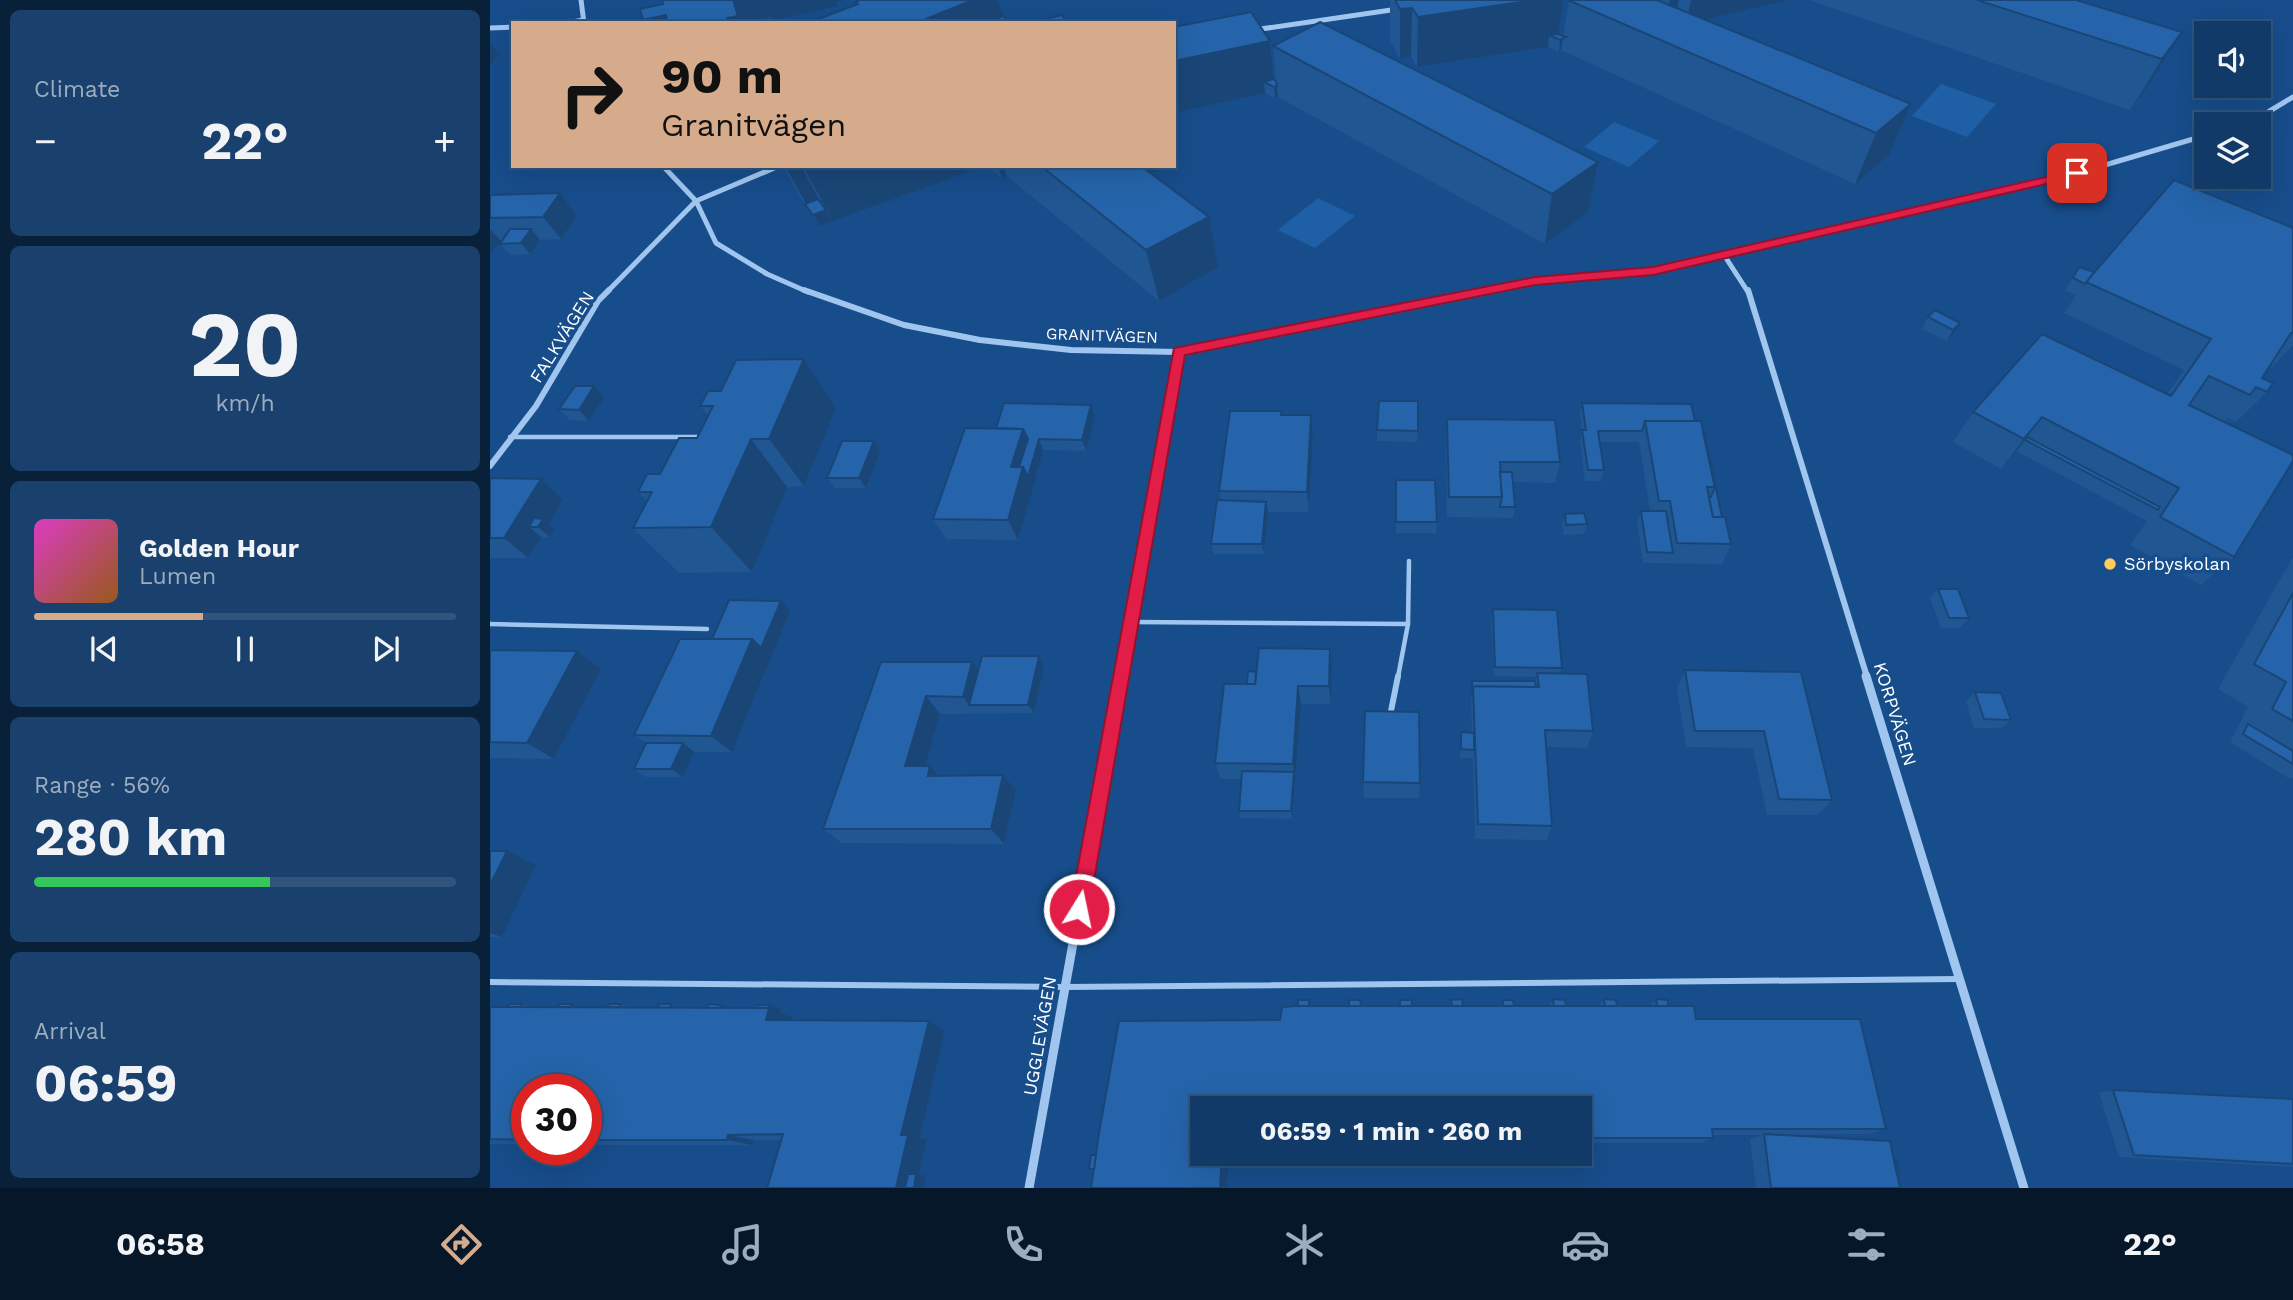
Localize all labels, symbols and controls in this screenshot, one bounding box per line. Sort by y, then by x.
map controls [2194,21,2271,189]
button: sound [2194,21,2271,98]
text: 90 m [661,47,783,105]
icon: right [546,49,637,140]
text: Climate [34,76,120,103]
text: Granitvägen [661,106,846,144]
text: 22° [201,111,289,172]
button: layers [2194,112,2271,189]
text: − [34,119,57,163]
text: + [433,119,456,163]
pin [2047,143,2107,203]
icon: arrive [2058,154,2096,192]
street label: FALKVÄGEN [525,287,598,386]
text: 20 [189,291,301,398]
street label: GRANITVÄGEN [1046,324,1158,347]
text: km/h [215,390,275,417]
text: Golden Hour [139,533,299,563]
place label: Sörbyskolan [2124,553,2231,574]
marker: Sörbyskolan [2102,556,2118,572]
text: Lumen [139,563,216,590]
icon: previous [85,630,123,668]
icon: pause [226,630,264,668]
icon: next [367,630,405,668]
street label: KORPVÄGEN [1870,659,1921,768]
text: Range · 56% [34,772,170,799]
text: 280 km [34,807,227,868]
position arrow [1042,872,1116,946]
street label: UGGLEVÄGEN [1019,975,1060,1097]
text: Arrival [34,1018,106,1045]
text: 06:59 [34,1053,178,1114]
speed limit sign: 30 [511,1074,602,1165]
text: 06:59 · 1 min · 260 m [1260,1116,1522,1146]
icon: directions [437,1220,486,1269]
icon: music [718,1220,767,1269]
icon: phone [999,1220,1048,1269]
icon: climate [1280,1220,1329,1269]
icon: car [1561,1220,1610,1269]
icon: filters [1842,1220,1891,1269]
text: 06:58 [116,1225,205,1263]
text: 22° [2123,1225,2177,1263]

